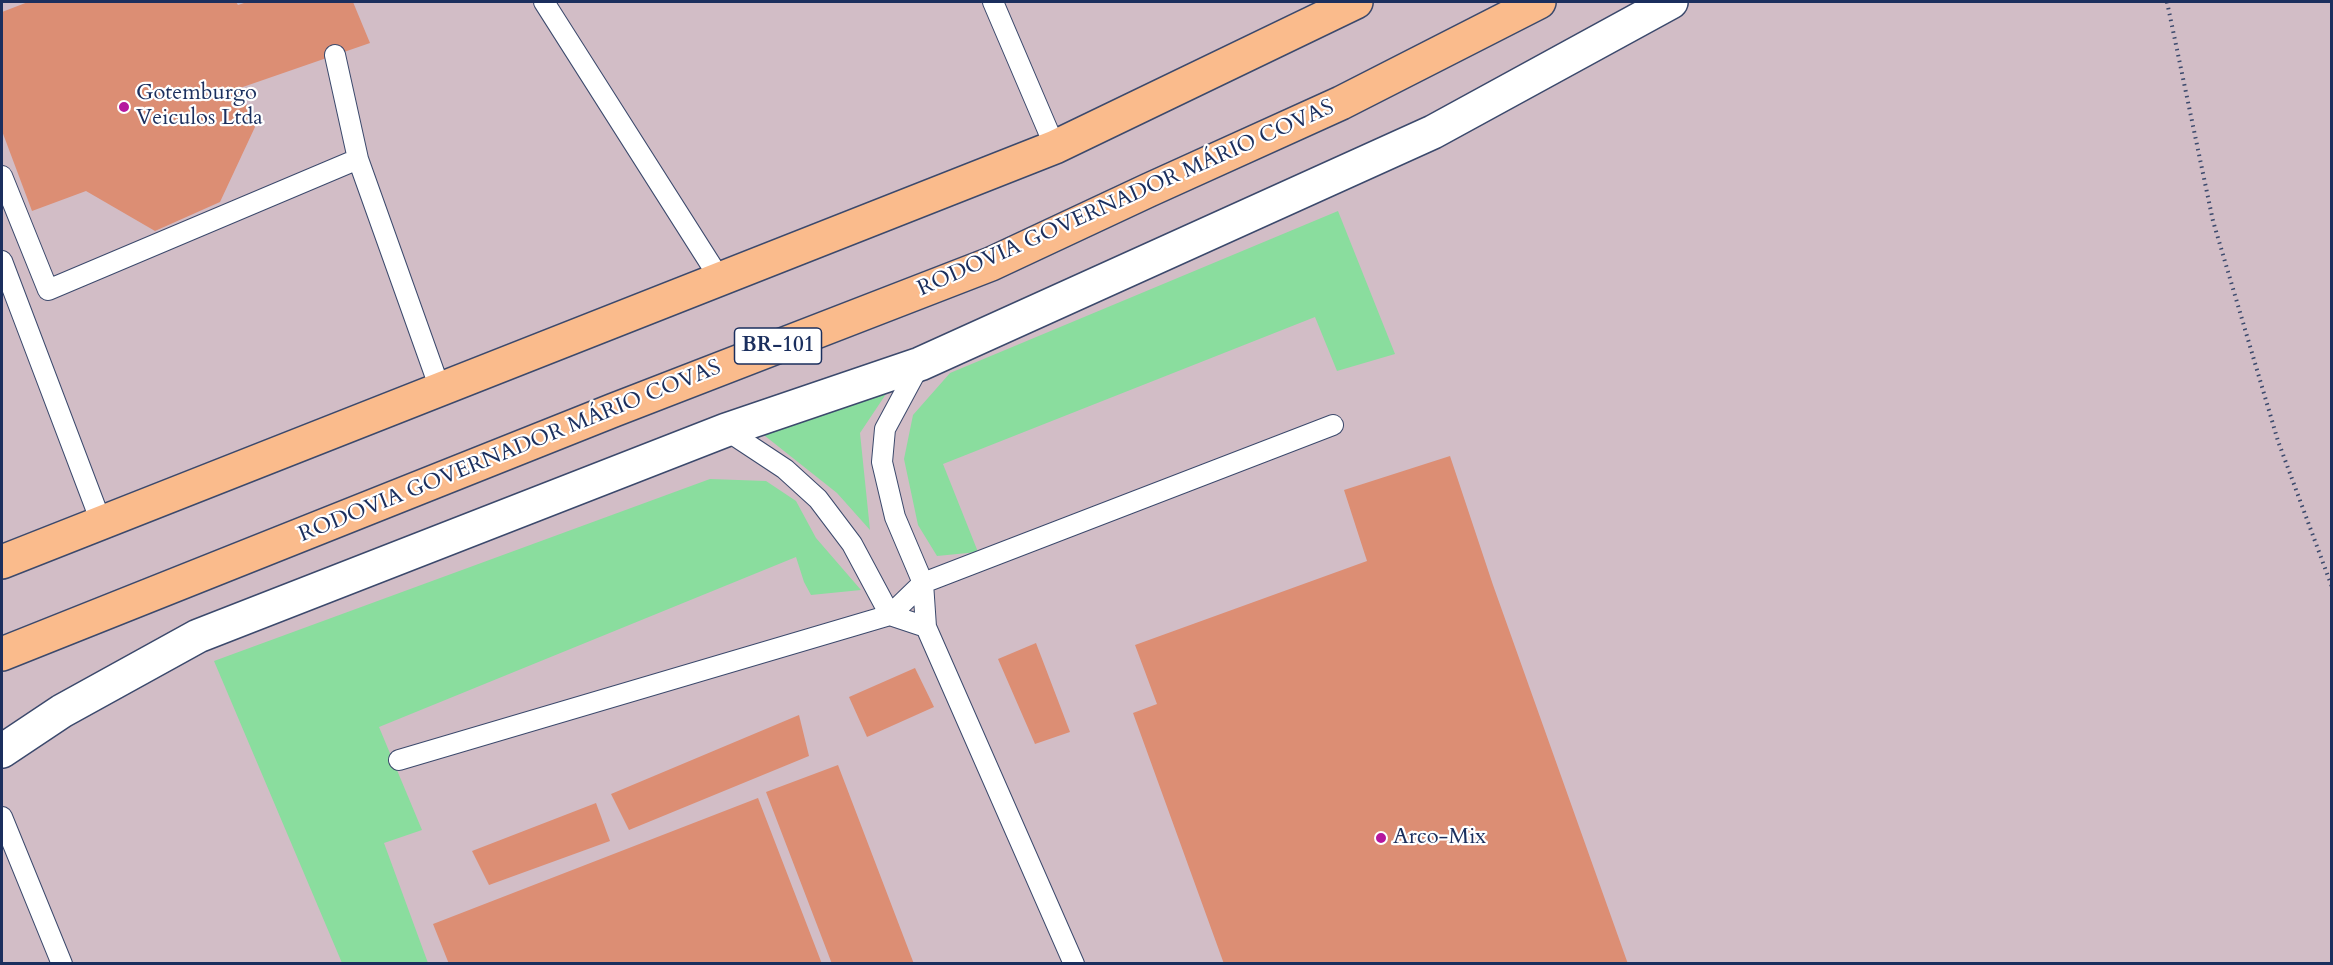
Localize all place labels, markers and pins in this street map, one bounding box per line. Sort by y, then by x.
place label: Gotemburgo Veiculos Ltda [136,81,263,132]
marker: Gotemburgo Veiculos Ltda [117,100,131,114]
place label: Arco-Mix [1393,825,1486,851]
marker: Arco-Mix [1374,831,1388,845]

